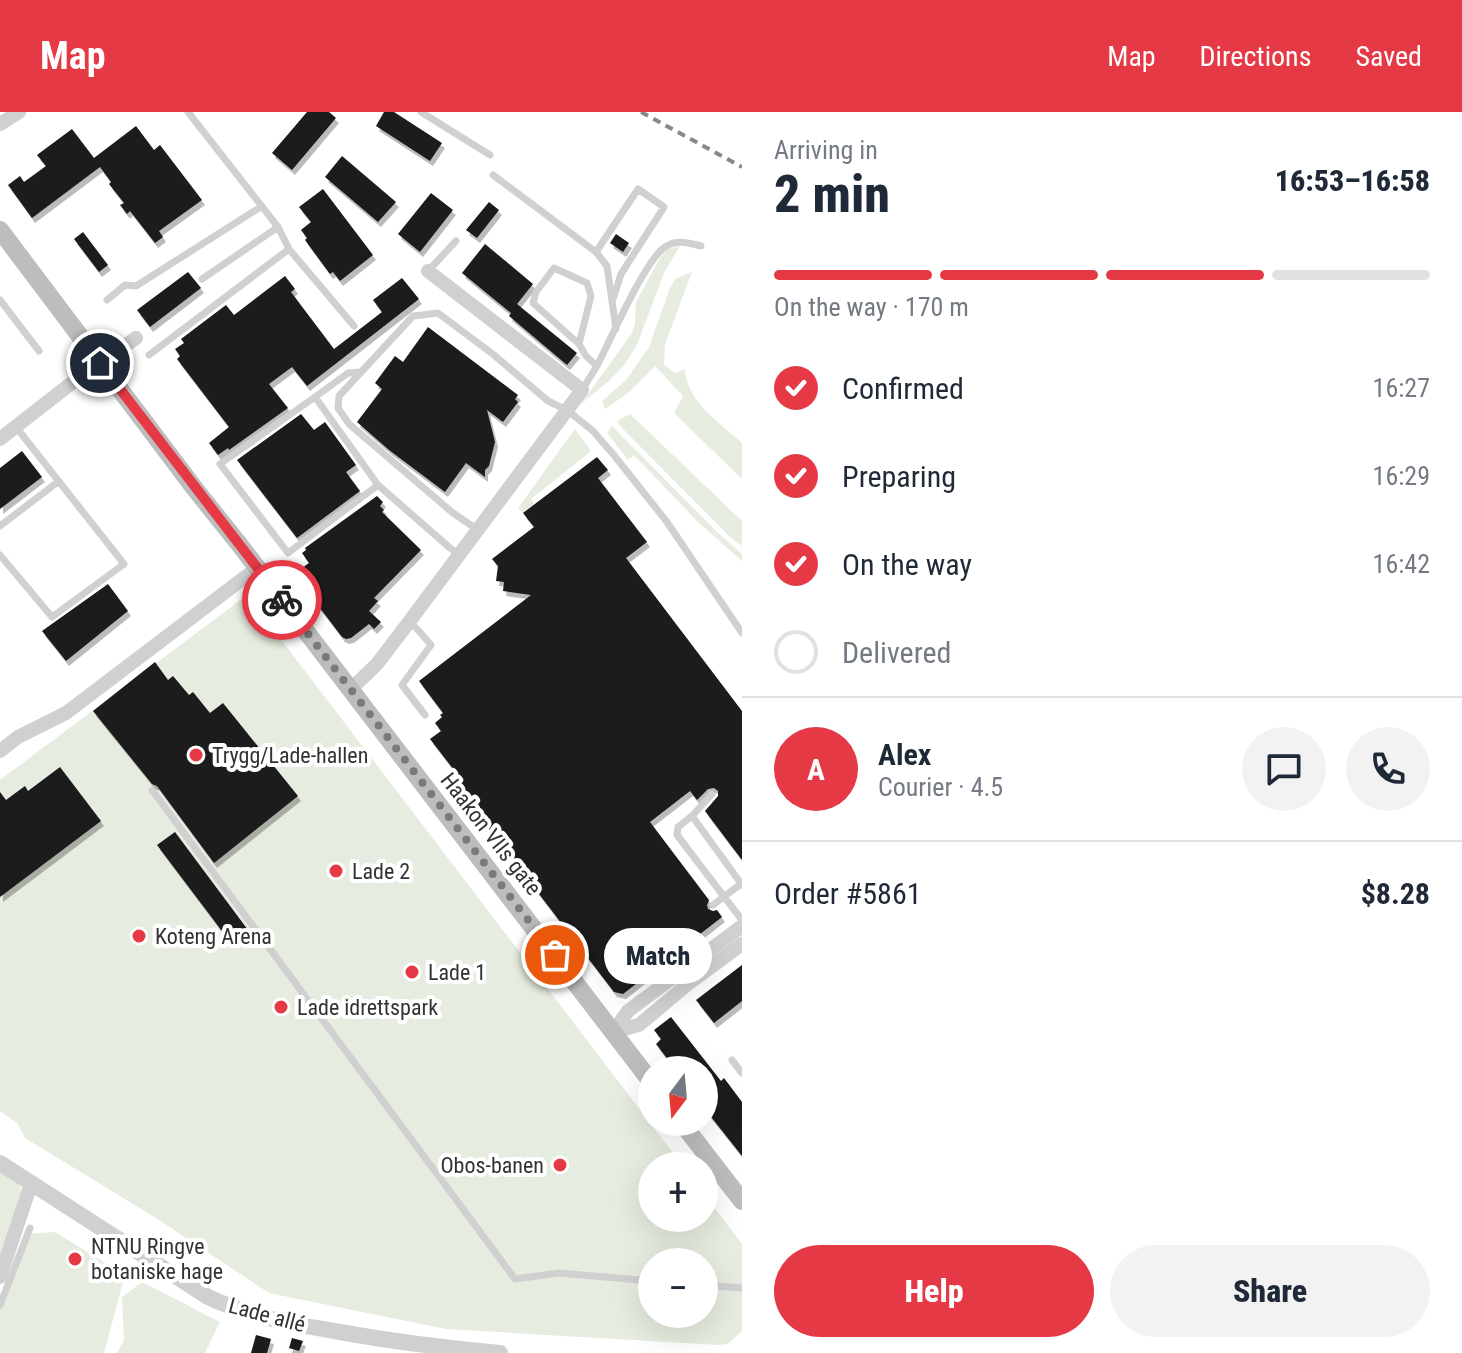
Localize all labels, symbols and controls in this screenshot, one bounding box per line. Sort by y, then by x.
text: Map [40,34,106,78]
text: Map [1107,40,1156,73]
text: Directions [1200,40,1311,73]
text: Saved [1355,40,1422,73]
text: Arriving in [774,135,878,165]
text: 16:53–16:58 [1275,163,1430,198]
text: 2 min [774,164,890,225]
text: On the way · 170 m [774,292,969,322]
pin [66,329,134,397]
icon: home [78,341,122,385]
icon: check [774,366,818,410]
text: Confirmed [842,371,964,406]
text: 16:27 [1373,373,1430,403]
icon: check [774,454,818,498]
text: Preparing [842,459,956,494]
text: 16:29 [1373,461,1430,491]
icon: check [774,542,818,586]
text: On the way [842,547,972,582]
text: 16:42 [1373,549,1430,579]
courier [242,560,322,640]
icon: bike [260,578,304,622]
text: Delivered [842,635,951,670]
button: chat [1242,727,1326,811]
button: phone [1346,727,1430,811]
text: Alex [878,737,931,772]
place label: Trygg/Lade-hallen [212,743,368,768]
marker: Trygg/Lade-hallen [187,746,205,764]
text: A [807,752,825,787]
street label: Haakon VIIs gate [436,768,546,900]
text: Courier · 4.5 [878,772,1003,802]
place label: Lade 2 [352,859,410,884]
marker: Lade 2 [327,862,345,880]
text: Order #5861 [774,876,922,911]
text: $8.28 [1361,876,1430,911]
pin [521,921,589,989]
place label: Koteng Arena [155,924,272,949]
marker: Koteng Arena [130,927,148,945]
callout: Match [603,927,711,983]
icon: bag [533,933,577,977]
text: Match [626,941,690,971]
place label: Lade 1 [428,960,486,985]
marker: Lade 1 [403,963,421,981]
place label: Lade idrettspark [297,995,438,1020]
marker: Lade idrettspark [272,998,290,1016]
north arrow [638,1056,718,1136]
map controls [638,1056,718,1328]
button: + [638,1152,718,1232]
place label: Obos-banen [440,1153,544,1178]
marker: Obos-banen [551,1156,569,1174]
place label: NTNU Ringve botaniske hage [91,1234,223,1284]
button: Help [774,1245,1094,1337]
button: Share [1110,1245,1430,1337]
button: − [638,1248,718,1328]
marker: NTNU Ringve botaniske hage [66,1250,84,1268]
street label: Lade allé [226,1293,308,1337]

